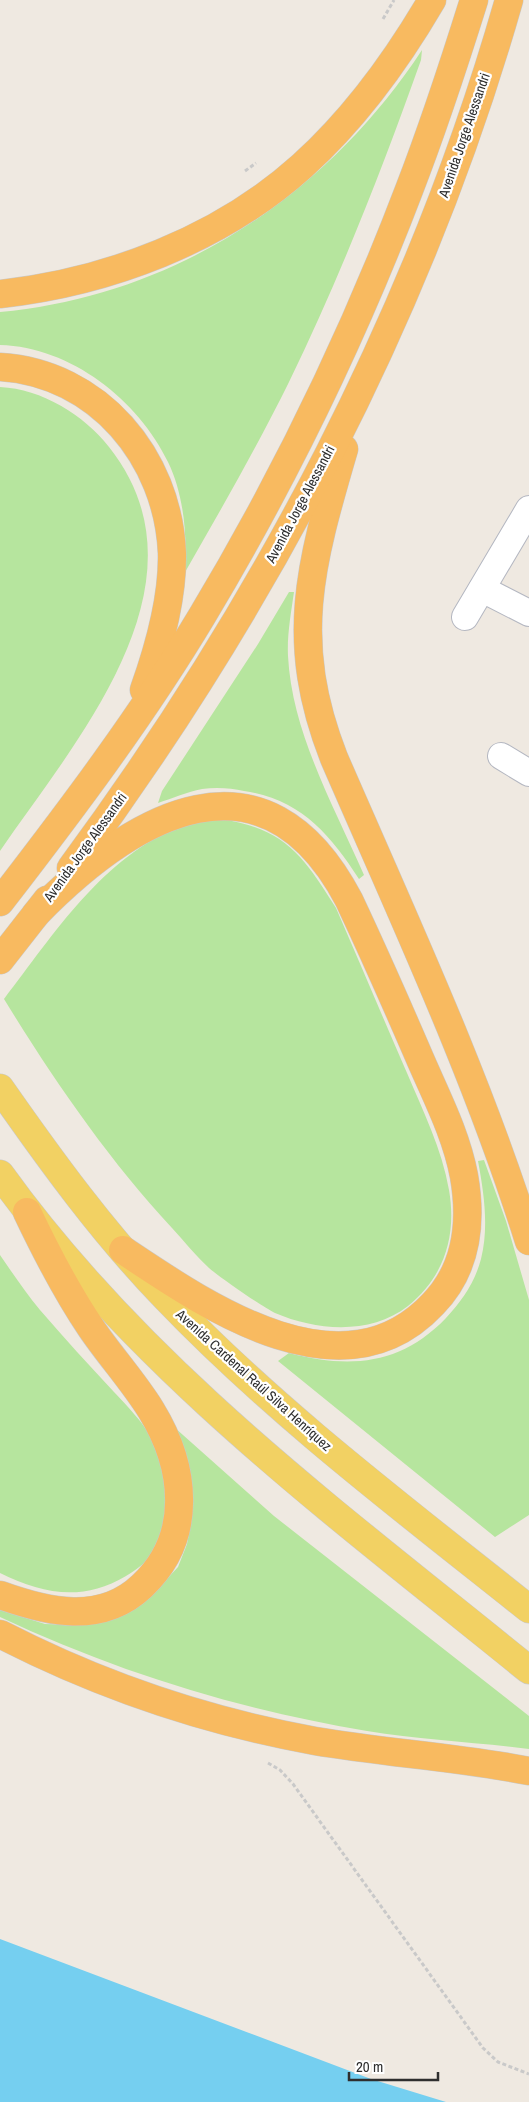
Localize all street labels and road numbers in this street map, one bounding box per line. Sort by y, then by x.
street label: Avenida Jorge Alessandri [434,70,494,201]
street label: Avenida Jorge Alessandri [261,442,339,567]
street label: Avenida Jorge Alessandri [39,789,131,906]
street label: Avenida Cardenal Raúl Silva Henríquez [172,1305,336,1455]

